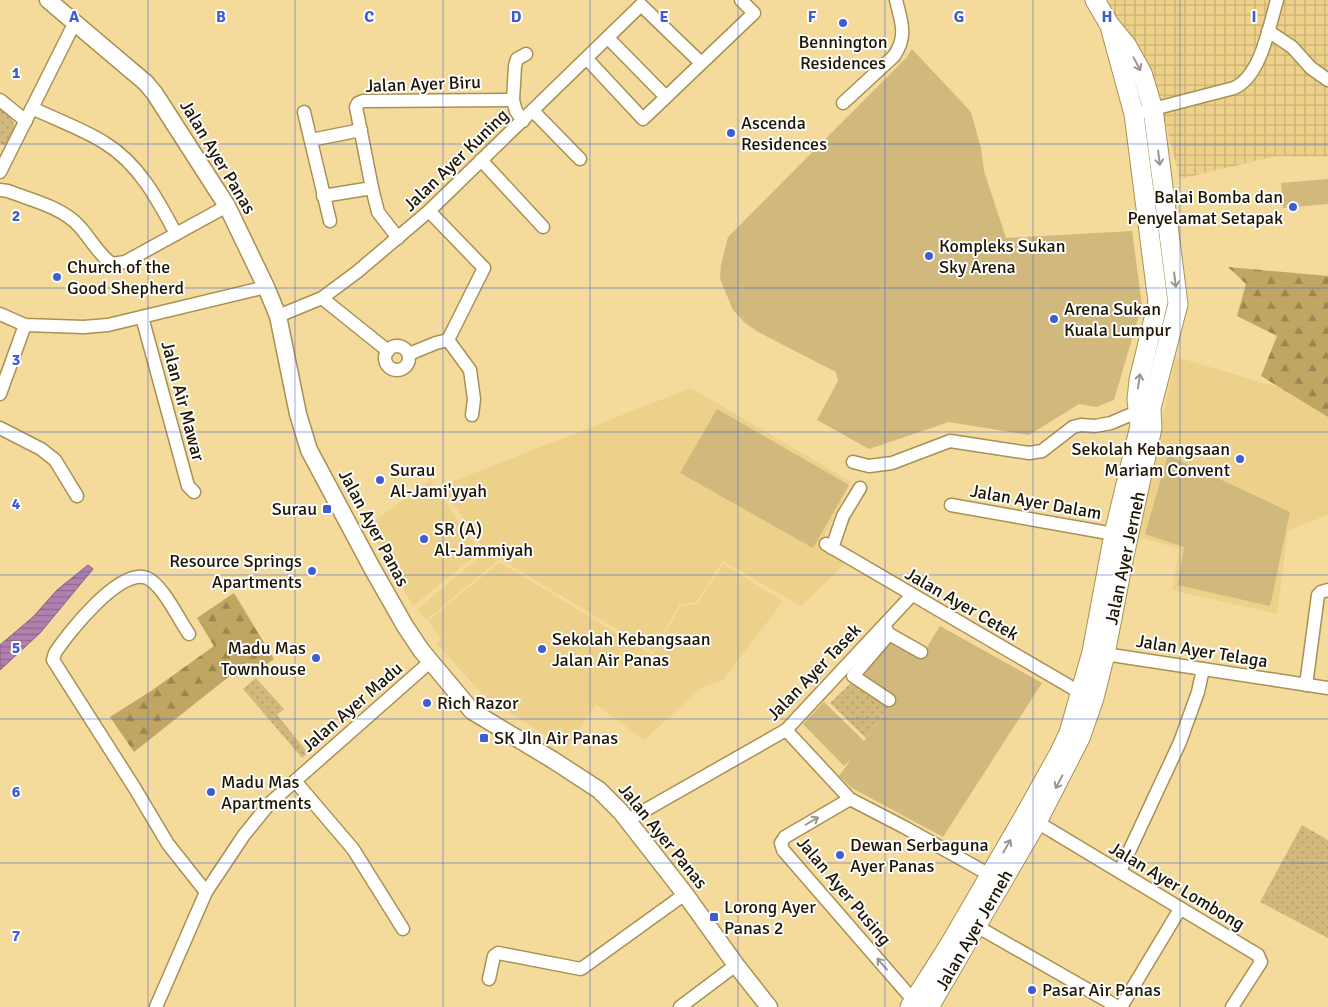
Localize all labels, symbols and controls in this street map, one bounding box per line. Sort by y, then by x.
text: A [69,7,80,27]
text: B [216,7,226,27]
text: C [364,7,374,27]
text: D [511,7,522,27]
text: E [659,7,669,27]
text: F [808,7,817,27]
text: G [954,7,964,27]
text: H [1102,7,1112,27]
text: I [1251,7,1257,27]
marker: Bennington Residences [837,17,849,29]
place label: Bennington Residences [798,31,888,74]
one-way arrow [1132,56,1142,71]
text: 1 [12,63,21,83]
street label: Jalan Ayer Biru [365,71,481,97]
street label: Jalan Ayer Panas [175,96,261,218]
street label: Jalan Ayer Kuning [399,104,513,216]
place label: Ascenda Residences [741,112,827,155]
marker: Ascenda Residences [725,127,737,139]
one-way arrow [1155,149,1165,165]
place label: Balai Bomba dan Penyelamat Setapak [1127,186,1283,229]
marker: Balai Bomba dan Penyelamat Setapak [1287,201,1299,213]
text: 2 [12,206,20,226]
place label: Kompleks Sukan Sky Arena [939,235,1065,278]
marker: Kompleks Sukan Sky Arena [923,250,935,262]
place label: Church of the Good Shepherd [67,256,184,299]
marker: Church of the Good Shepherd [51,271,63,283]
one-way arrow [1170,272,1180,288]
place label: Arena Sukan Kuala Lumpur [1064,298,1171,341]
marker: Arena Sukan Kuala Lumpur [1048,313,1060,325]
street label: Jalan Air Mawar [156,339,210,464]
text: 3 [12,350,20,370]
one-way arrow [1135,374,1145,390]
place label: Sekolah Kebangsaan Mariam Convent [1071,438,1230,481]
marker: Sekolah Kebangsaan Mariam Convent [1234,453,1246,465]
place label: Surau Al-Jami'yyah [390,459,487,502]
street label: Jalan Ayer Panas [334,466,414,590]
marker: Surau Al-Jami'yyah [374,474,386,486]
street label: Jalan Ayer Dalam [969,480,1103,524]
street label: Jalan Ayer Jerneh [1100,489,1150,627]
text: 4 [12,494,21,514]
place label: Surau [272,498,317,520]
marker: Surau [321,503,333,515]
place label: SR (A) Al-Jammiyah [434,518,533,561]
marker: SR (A) Al-Jammiyah [418,533,430,545]
place label: Resource Springs Apartments [169,550,302,593]
street label: Jalan Ayer Cetek [901,563,1023,645]
marker: Resource Springs Apartments [306,565,318,577]
street label: Jalan Ayer Tasek [762,619,866,725]
place label: Sekolah Kebangsaan Jalan Air Panas [552,628,711,671]
street label: Jalan Ayer Telaga [1135,630,1269,672]
place label: Madu Mas Townhouse [221,637,306,680]
text: 5 [12,638,20,658]
marker: Sekolah Kebangsaan Jalan Air Panas [536,643,548,655]
marker: Madu Mas Townhouse [310,652,322,664]
street label: Jalan Ayer Madu [297,657,407,757]
place label: Rich Razor [437,692,519,714]
marker: Rich Razor [421,697,433,709]
place label: SK Jln Air Panas [494,727,618,749]
marker: SK Jln Air Panas [478,732,490,744]
place label: Madu Mas Apartments [221,771,311,814]
one-way arrow [1054,774,1064,789]
street label: Jalan Ayer Panas [614,779,712,893]
text: 6 [12,782,21,802]
marker: Madu Mas Apartments [205,786,217,798]
one-way arrow [805,815,819,825]
street label: Jalan Ayer Pusing [792,832,896,950]
place label: Dewan Serbaguna Ayer Panas [850,834,989,877]
street label: Jalan Ayer Lombong [1105,837,1249,935]
one-way arrow [1002,840,1012,854]
marker: Dewan Serbaguna Ayer Panas [834,849,846,861]
street label: Jalan Ayer Jerneh [931,866,1017,994]
place label: Lorong Ayer Panas 2 [724,896,816,939]
marker: Lorong Ayer Panas 2 [708,911,720,923]
text: 7 [12,926,21,946]
one-way arrow [876,958,888,971]
place label: Pasar Air Panas [1042,979,1161,1001]
marker: Pasar Air Panas [1026,984,1038,996]

